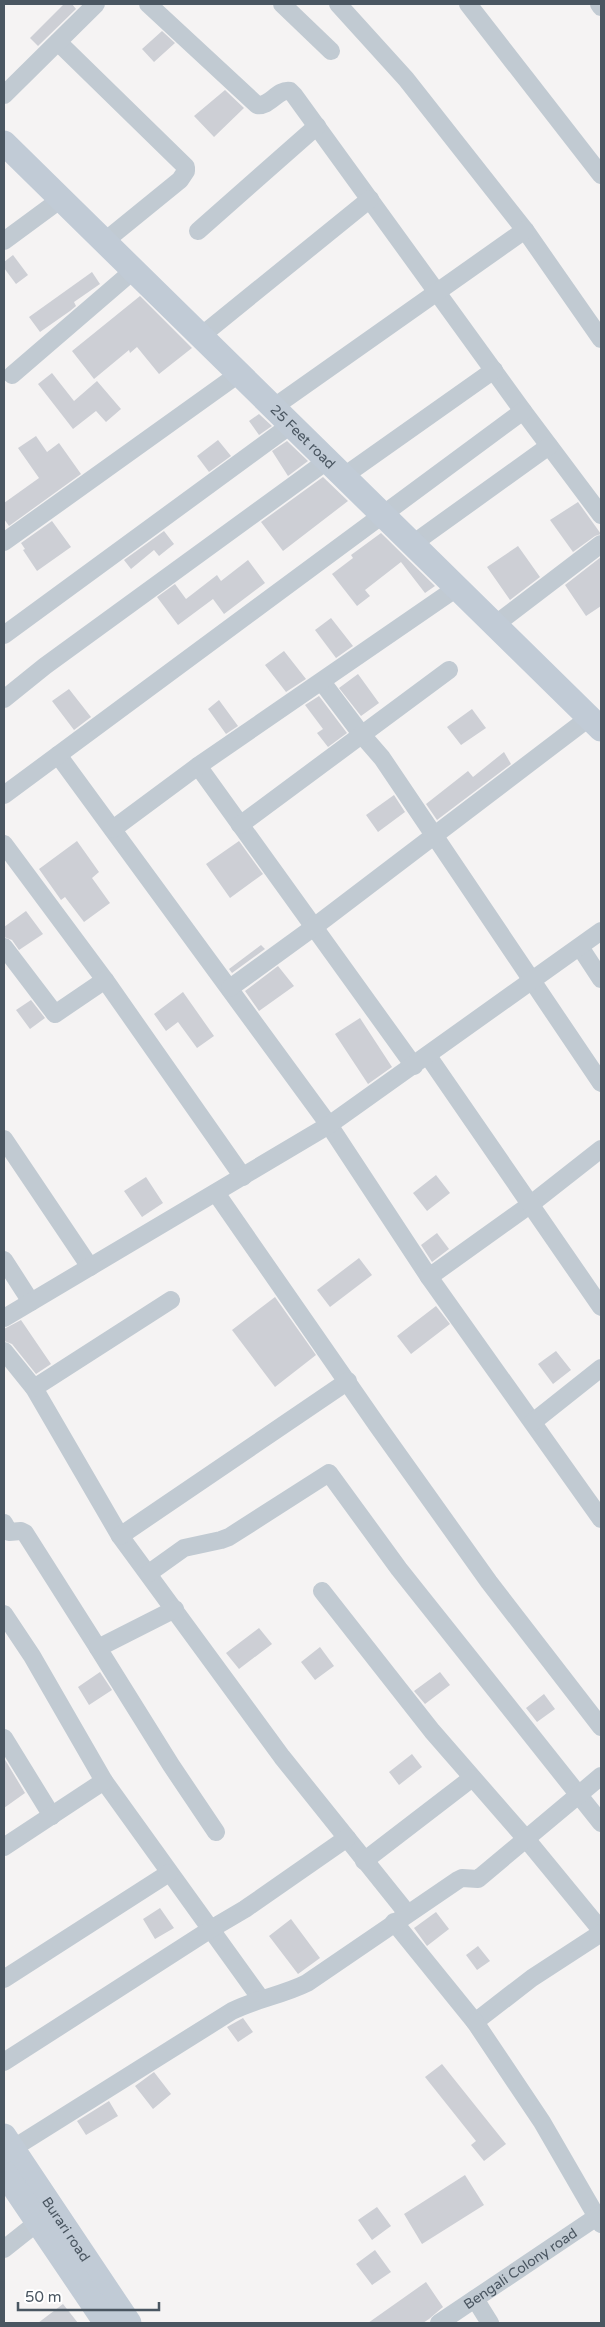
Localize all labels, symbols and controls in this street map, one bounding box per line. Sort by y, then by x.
street label: 25 Feet road [267,401,339,472]
street label: Burari road [39,2194,94,2265]
street label: Bengali Colony road [460,2224,580,2313]
scale bar [18,2280,159,2312]
text: 50 m [25,2288,62,2306]

